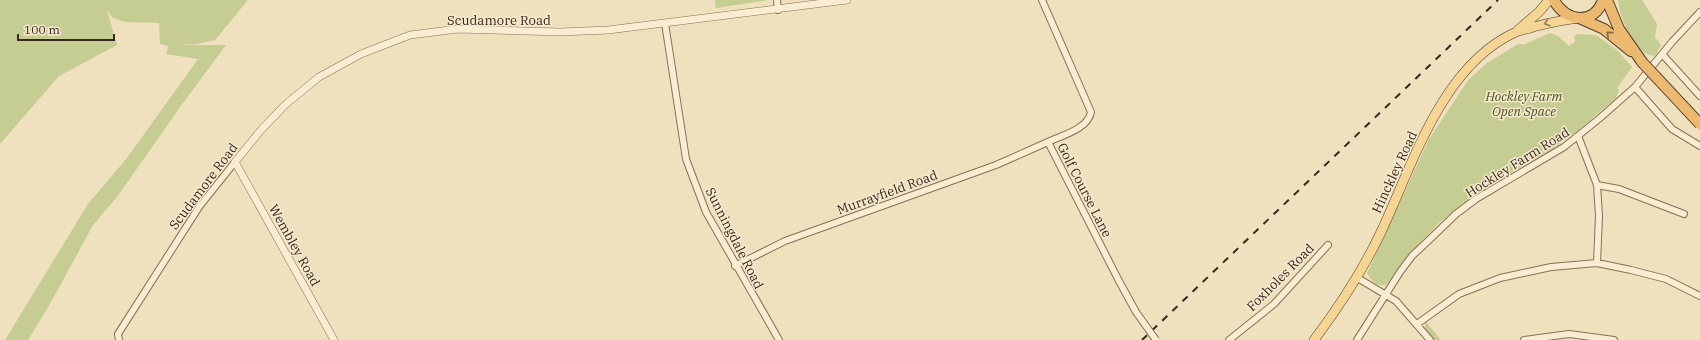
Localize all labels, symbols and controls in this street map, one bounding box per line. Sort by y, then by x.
street label: Scudamore Road [447,12,551,29]
scale bar [18,16,114,42]
one-way arrow [1544,18,1551,27]
text: 100 m [24,22,60,37]
one-way arrow [1606,31,1613,38]
park label: Hockley Farm Open Space [1484,88,1563,120]
street label: Hockley Farm Road [1462,123,1573,201]
street label: Hinckley Road [1368,128,1421,216]
street label: Scudamore Road [165,140,241,233]
street label: Golf Course Lane [1053,140,1116,240]
street label: Murrayfield Road [835,166,940,219]
street label: Sunningdale Road [702,185,768,292]
street label: Wembley Road [265,201,324,289]
street label: Foxholes Road [1243,240,1318,315]

